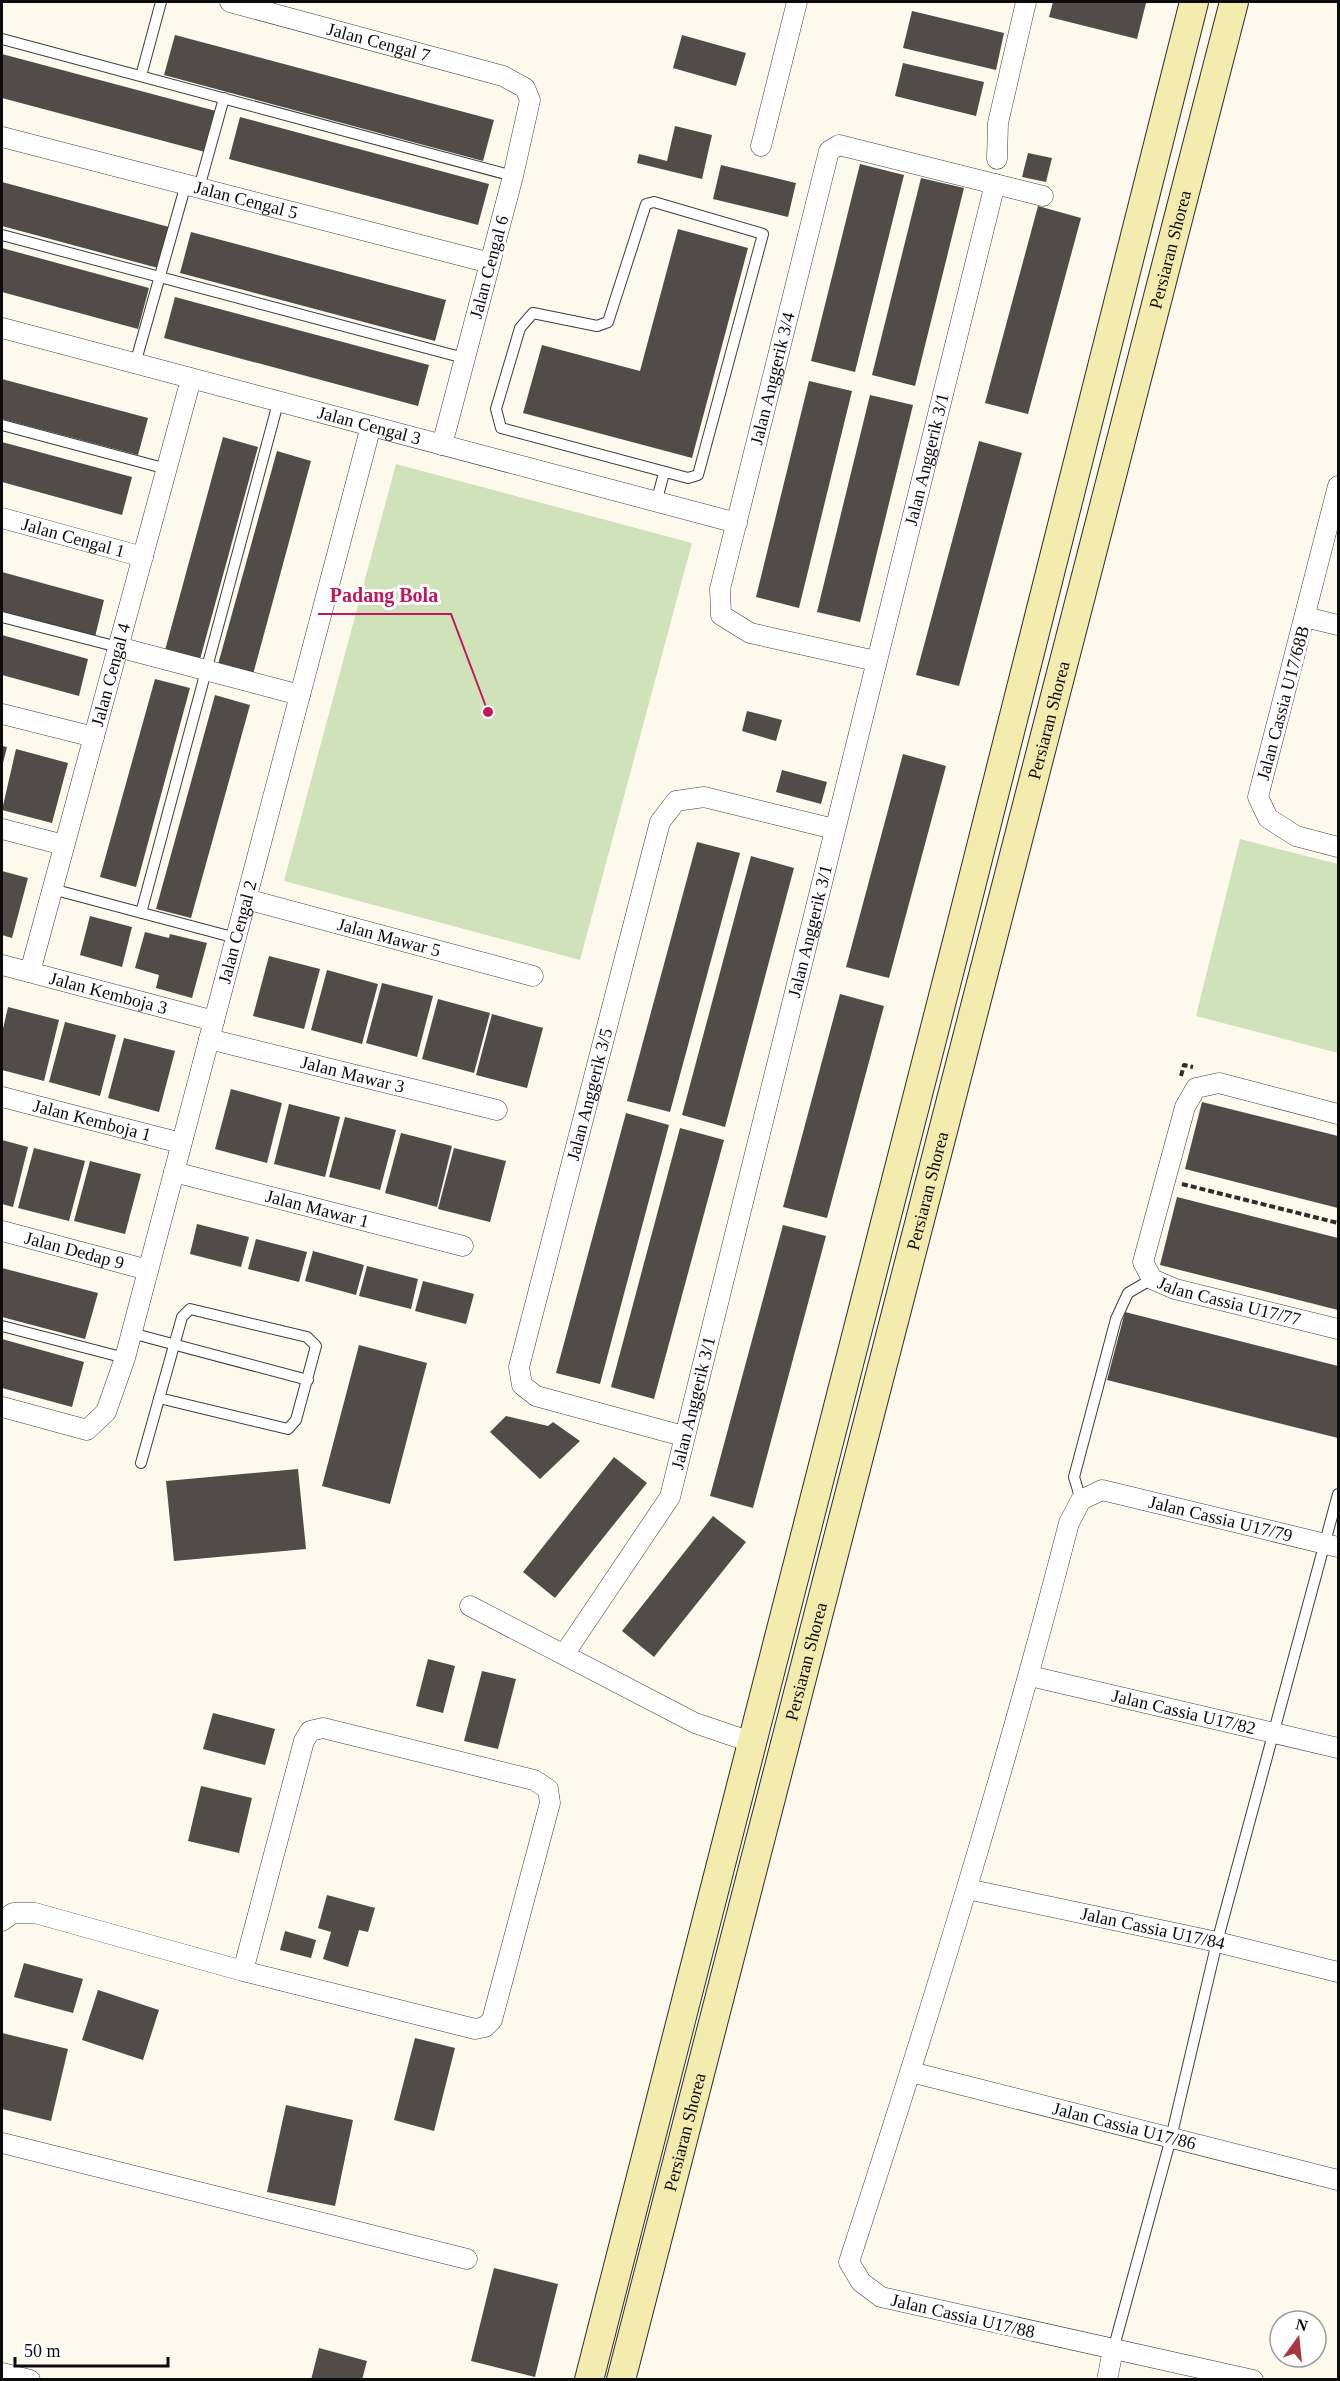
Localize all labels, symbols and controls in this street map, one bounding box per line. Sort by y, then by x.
street label: Jalan Cengal 7 [325,19,432,66]
street label: Jalan Cengal 5 [192,177,300,223]
street label: Persiaran Shorea [1145,188,1195,311]
street label: Jalan Cengal 6 [466,213,512,321]
street label: Jalan Anggerik 3/4 [746,310,798,447]
street label: Jalan Anggerik 3/1 [901,391,953,528]
street label: Jalan Cengal 3 [315,402,423,449]
street label: Jalan Cengal 1 [20,514,127,562]
callout: Padang Bola [318,576,451,614]
text: Padang Bola [330,584,438,607]
street label: Jalan Cengal 4 [87,621,134,729]
street label: Jalan Cassia U17/68B [1253,624,1313,782]
street label: Persiaran Shorea [1024,659,1074,782]
street label: Jalan Anggerik 3/1 [784,863,836,1000]
street label: Jalan Cengal 2 [214,878,261,986]
street label: Jalan Mawar 5 [335,914,443,961]
street label: Jalan Kemboja 3 [47,968,169,1018]
street label: Jalan Anggerik 3/5 [563,1026,616,1163]
street label: Jalan Mawar 3 [299,1052,407,1097]
street label: Jalan Kemboja 1 [31,1095,153,1145]
street label: Persiaran Shorea [903,1130,952,1252]
street label: Jalan Mawar 1 [264,1186,371,1232]
street label: Jalan Dedap 9 [23,1228,126,1273]
street label: Jalan Cassia U17/77 [1155,1273,1303,1330]
street label: Jalan Anggerik 3/1 [667,1334,719,1471]
street label: Jalan Cassia U17/79 [1147,1492,1295,1546]
street label: Persiaran Shorea [781,1600,831,1723]
street label: Jalan Cassia U17/82 [1110,1685,1258,1738]
street label: Jalan Cassia U17/84 [1079,1903,1227,1954]
street label: Persiaran Shorea [660,2071,710,2193]
street label: Jalan Cassia U17/86 [1051,2098,1198,2154]
street label: Jalan Cassia U17/88 [889,2290,1037,2342]
north arrow [1268,2309,1328,2369]
text: N [1294,2315,1310,2335]
scale bar [15,2330,168,2368]
text: 50 m [24,2341,61,2361]

